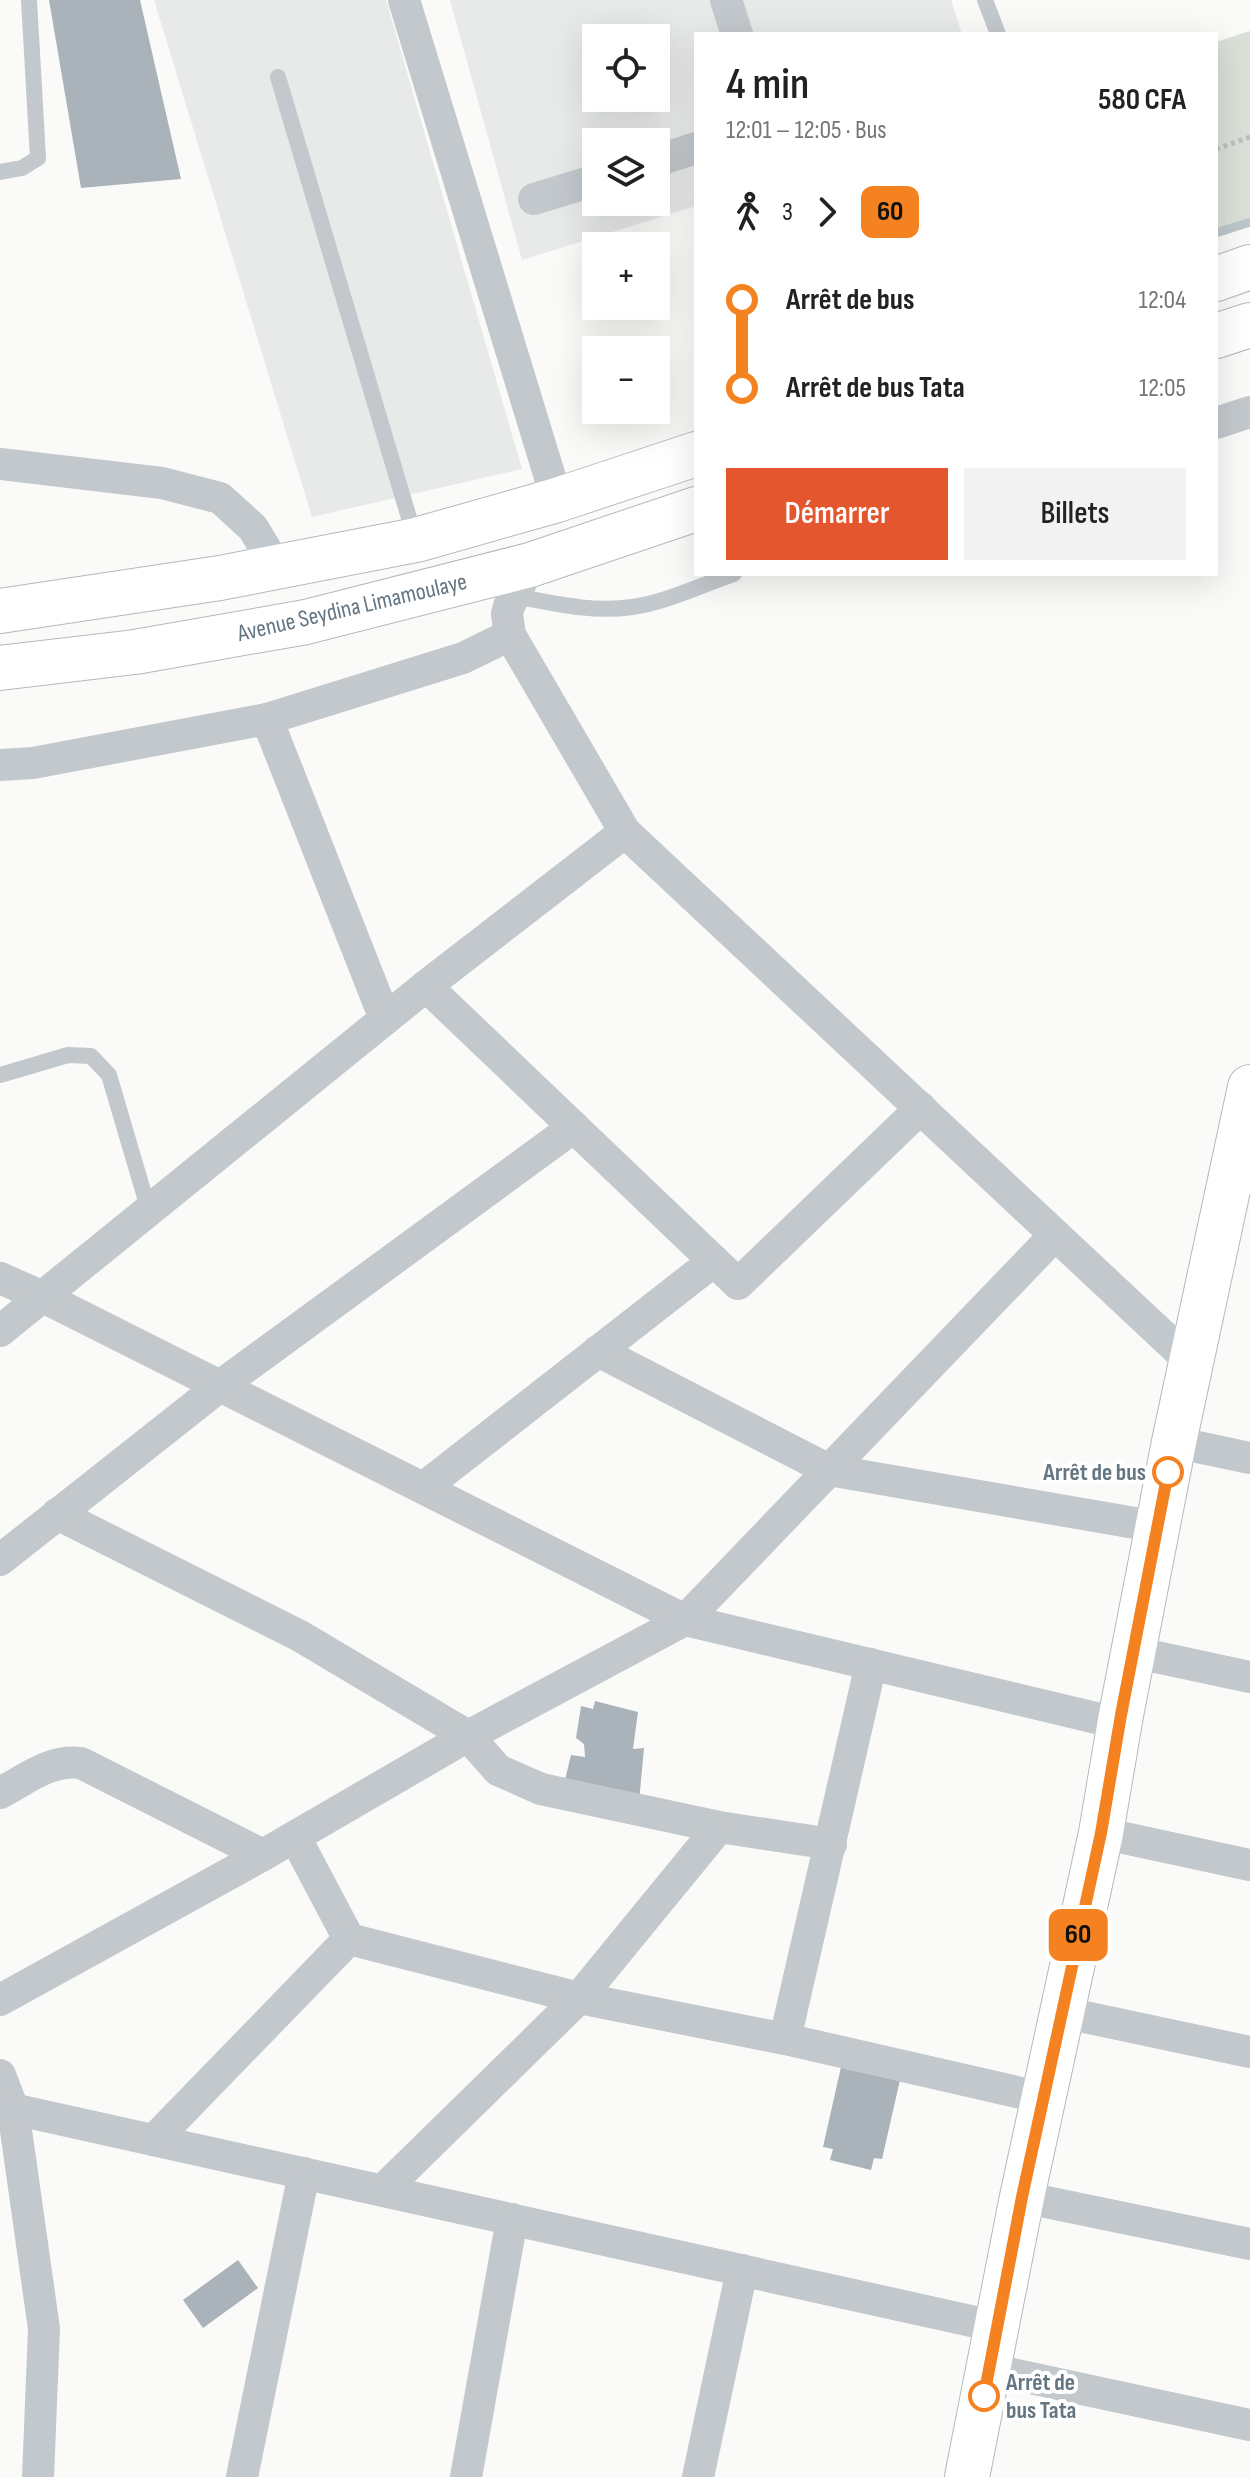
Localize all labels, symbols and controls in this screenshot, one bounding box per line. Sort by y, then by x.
map controls [582,24,670,424]
button: locate [582,24,670,112]
text: 4 min [726,58,809,111]
text: 580 CFA [1098,82,1186,118]
text: 12:01 – 12:05 · Bus [726,115,887,146]
button: layers [582,128,670,216]
icon: walk [726,190,770,234]
icon: forward [805,190,849,234]
text: 60 [877,195,903,228]
text: 3 [782,197,793,228]
button: + [582,232,670,320]
text: Arrêt de bus [786,282,914,318]
text: 12:04 [1139,285,1186,316]
button: − [582,336,670,424]
text: Arrêt de bus Tata [786,370,965,406]
text: 12:05 [1139,373,1186,404]
button: Démarrer [726,468,948,560]
button: Billets [964,468,1186,560]
street label: Avenue Seydina Limamoulaye [233,567,470,648]
marker: Arrêt de bus [1153,1457,1183,1487]
place label: Arrêt de bus [1042,1458,1146,1487]
line badge: 60 [1042,1909,1114,1961]
text: 60 [1065,1918,1091,1951]
place label: Arrêt de bus Tata [1005,2368,1076,2425]
marker: Arrêt de bus Tata [969,2381,999,2411]

